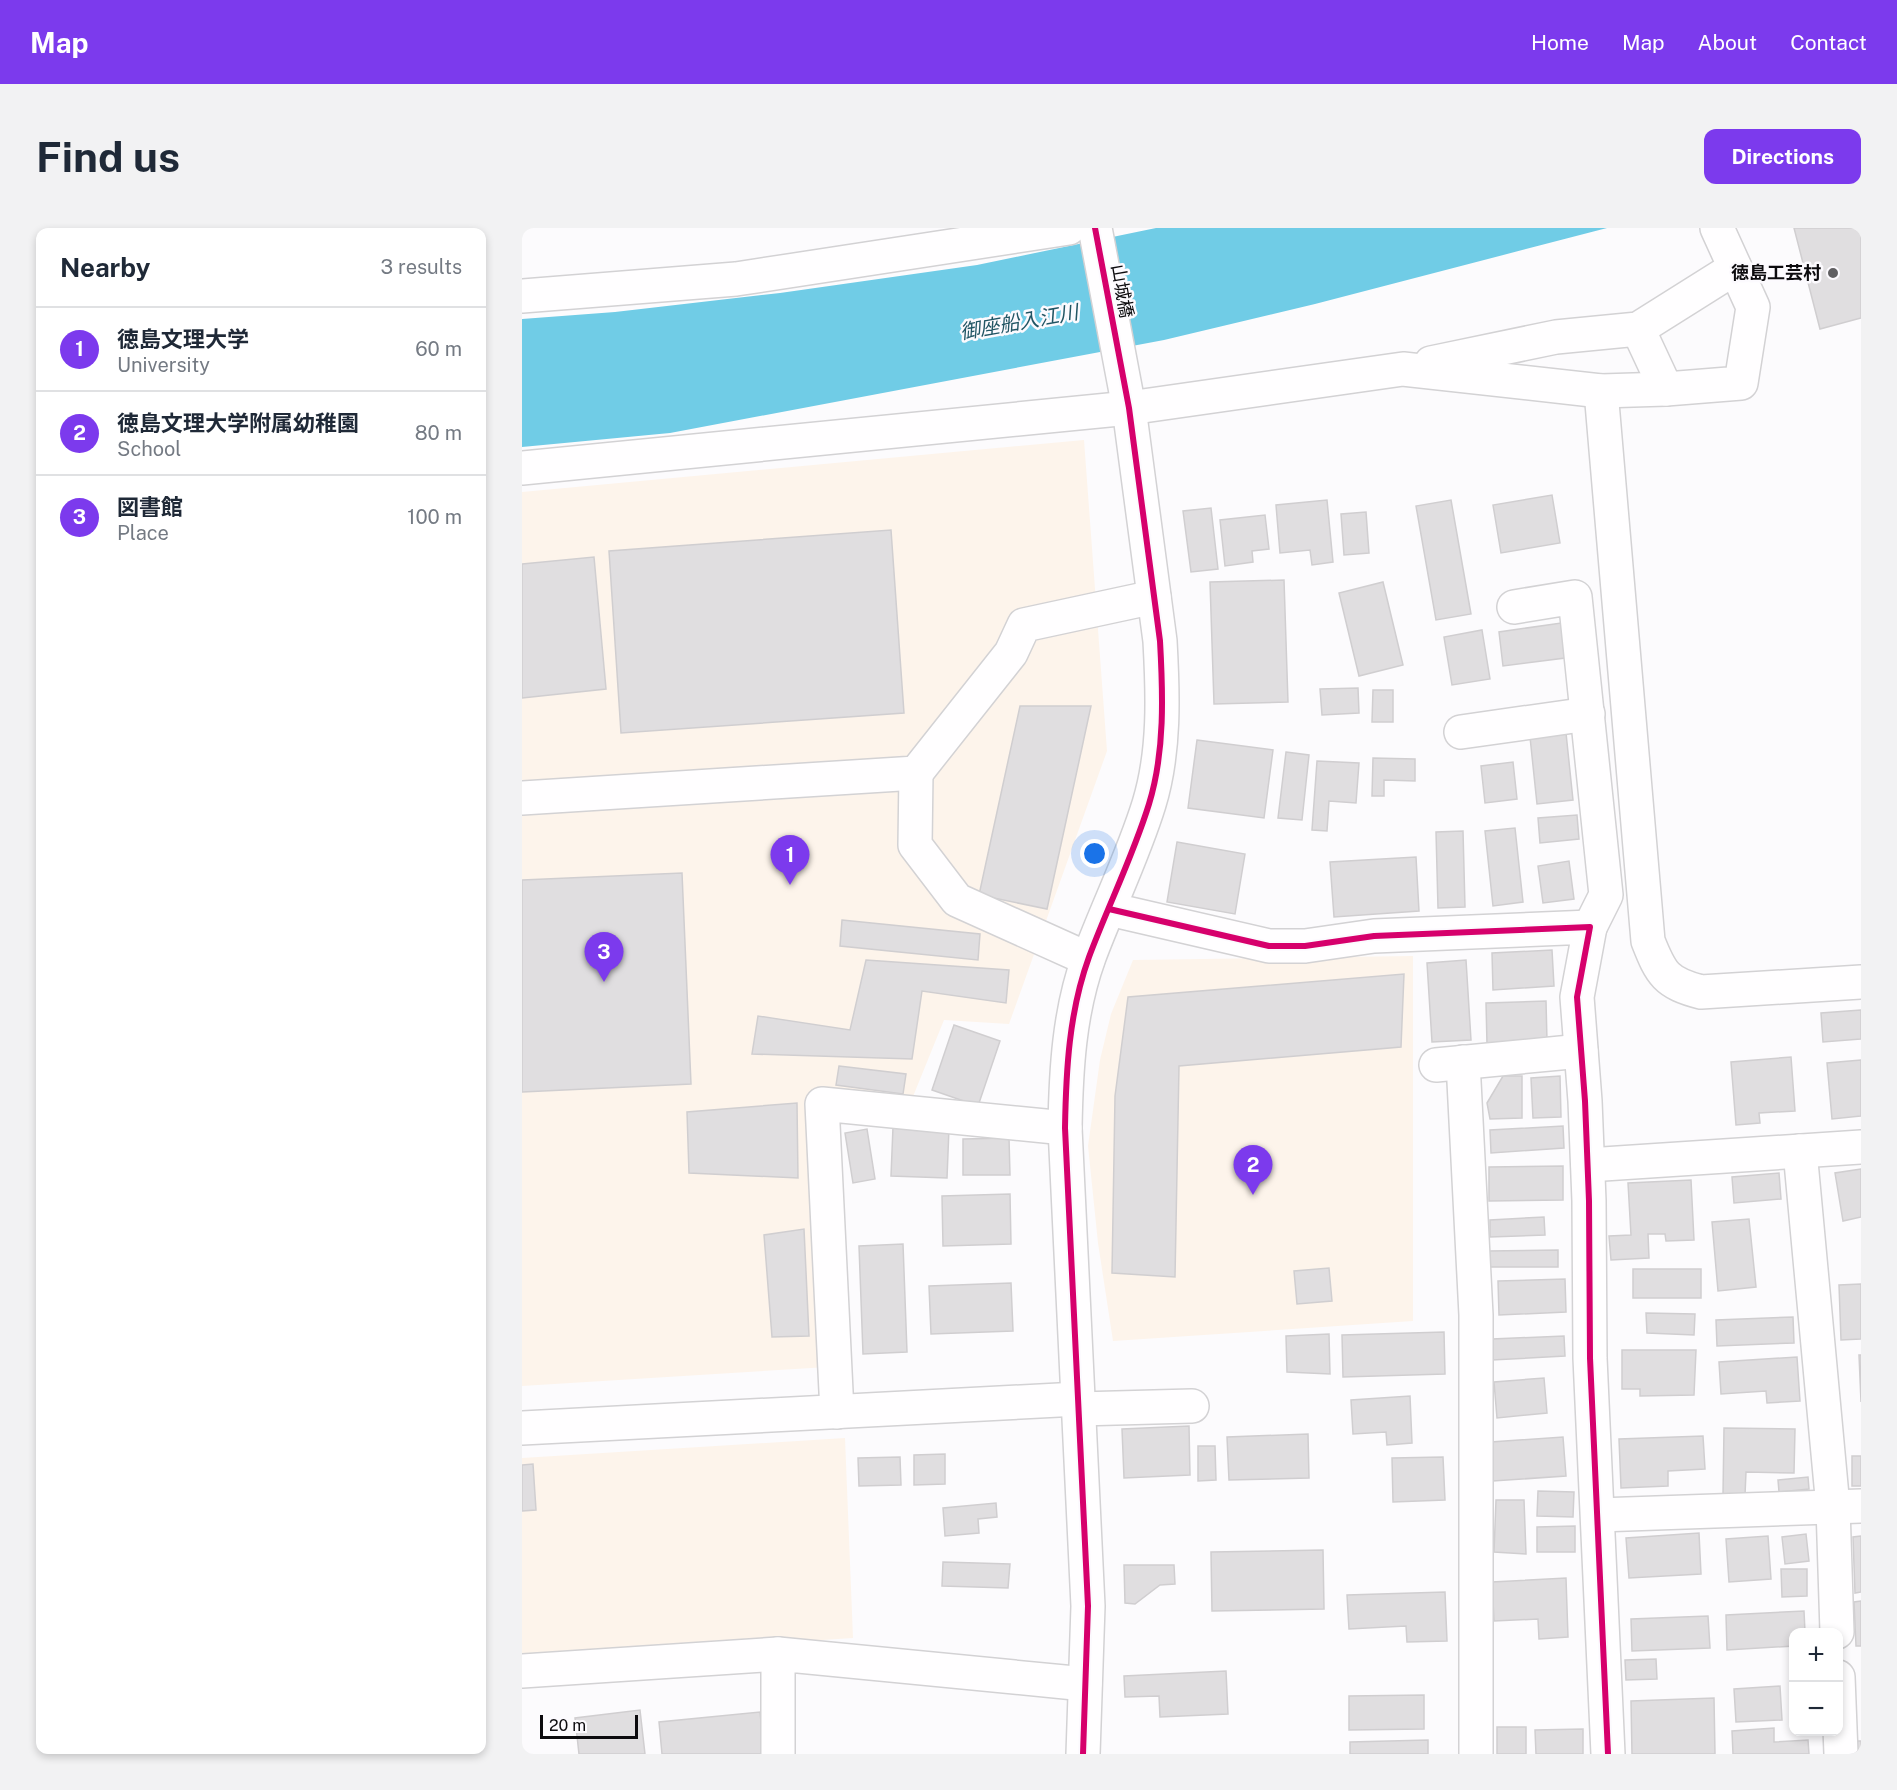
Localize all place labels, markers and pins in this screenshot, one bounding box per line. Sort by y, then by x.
place label: 徳島工芸村 [1731,262,1821,283]
marker: 徳島工芸村 [1826,266,1840,280]
pin: 1 [770,836,810,885]
pin: 3 [584,932,623,982]
pin: 2 [1234,1146,1272,1195]

